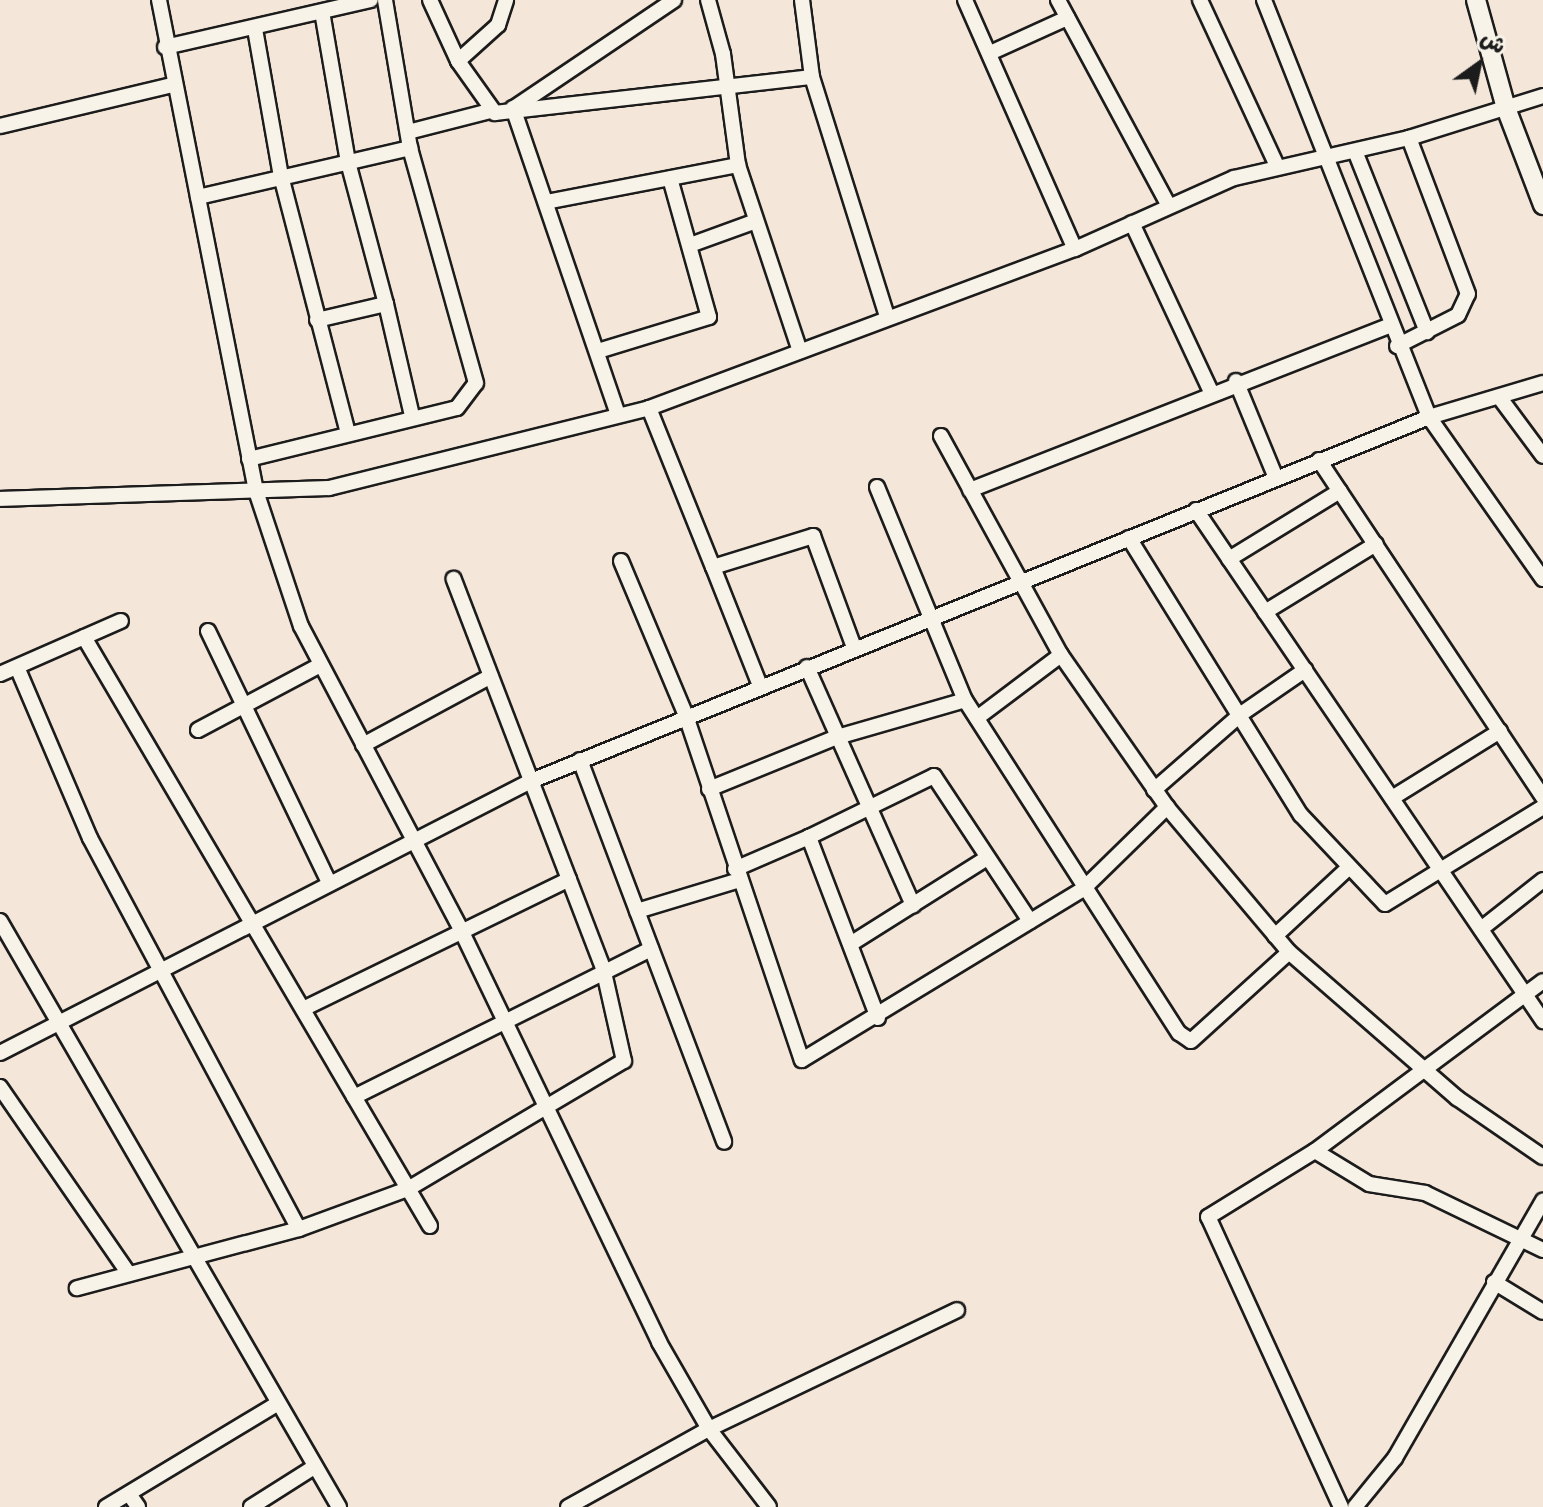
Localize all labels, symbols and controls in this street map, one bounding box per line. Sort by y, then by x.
north arrow [1439,24,1519,104]
text: ش [1473,24,1511,64]

